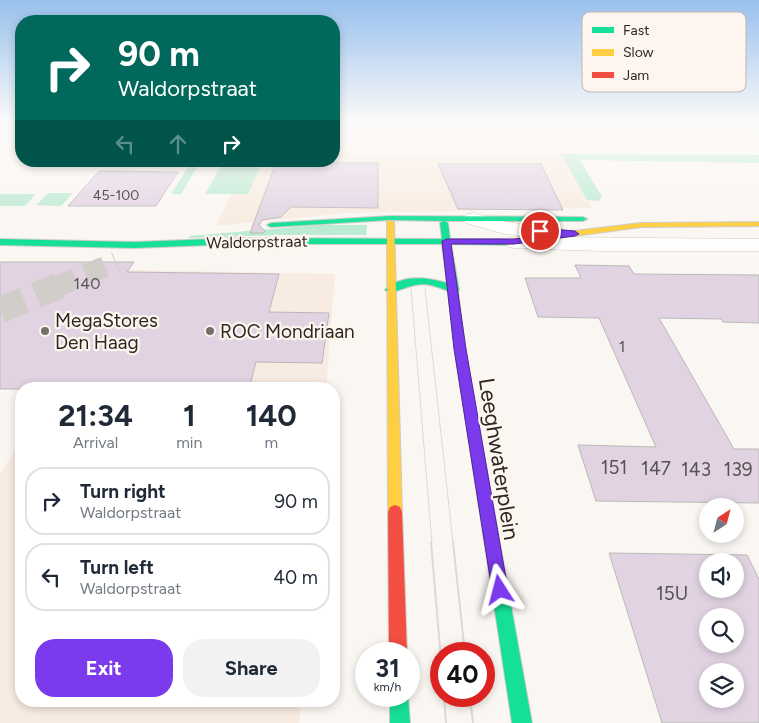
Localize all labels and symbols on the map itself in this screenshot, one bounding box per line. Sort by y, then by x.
legend [582,12,746,92]
text: Fast [623,22,649,39]
text: Slow [623,44,654,61]
text: Jam [623,67,649,84]
house number: 45-100 [93,187,139,204]
pin [519,210,561,252]
street label: Waldorpstraat [206,232,308,252]
house number: 140 [74,274,100,293]
place label: MegaStores Den Haag [55,309,158,354]
place label: ROC Mondriaan [220,320,355,343]
marker: MegaStores Den Haag [39,325,51,337]
marker: ROC Mondriaan [204,325,216,337]
house number: 1 [619,337,625,356]
street label: Leeghwaterplein [473,376,525,542]
house number: 151 [601,456,627,479]
house number: 147 [641,457,671,480]
house number: 143 [681,458,711,481]
house number: 139 [724,458,752,481]
north arrow [699,498,744,542]
position arrow [473,563,525,615]
house number: 15U [656,582,688,605]
speed limit sign: 40 [430,642,495,707]

